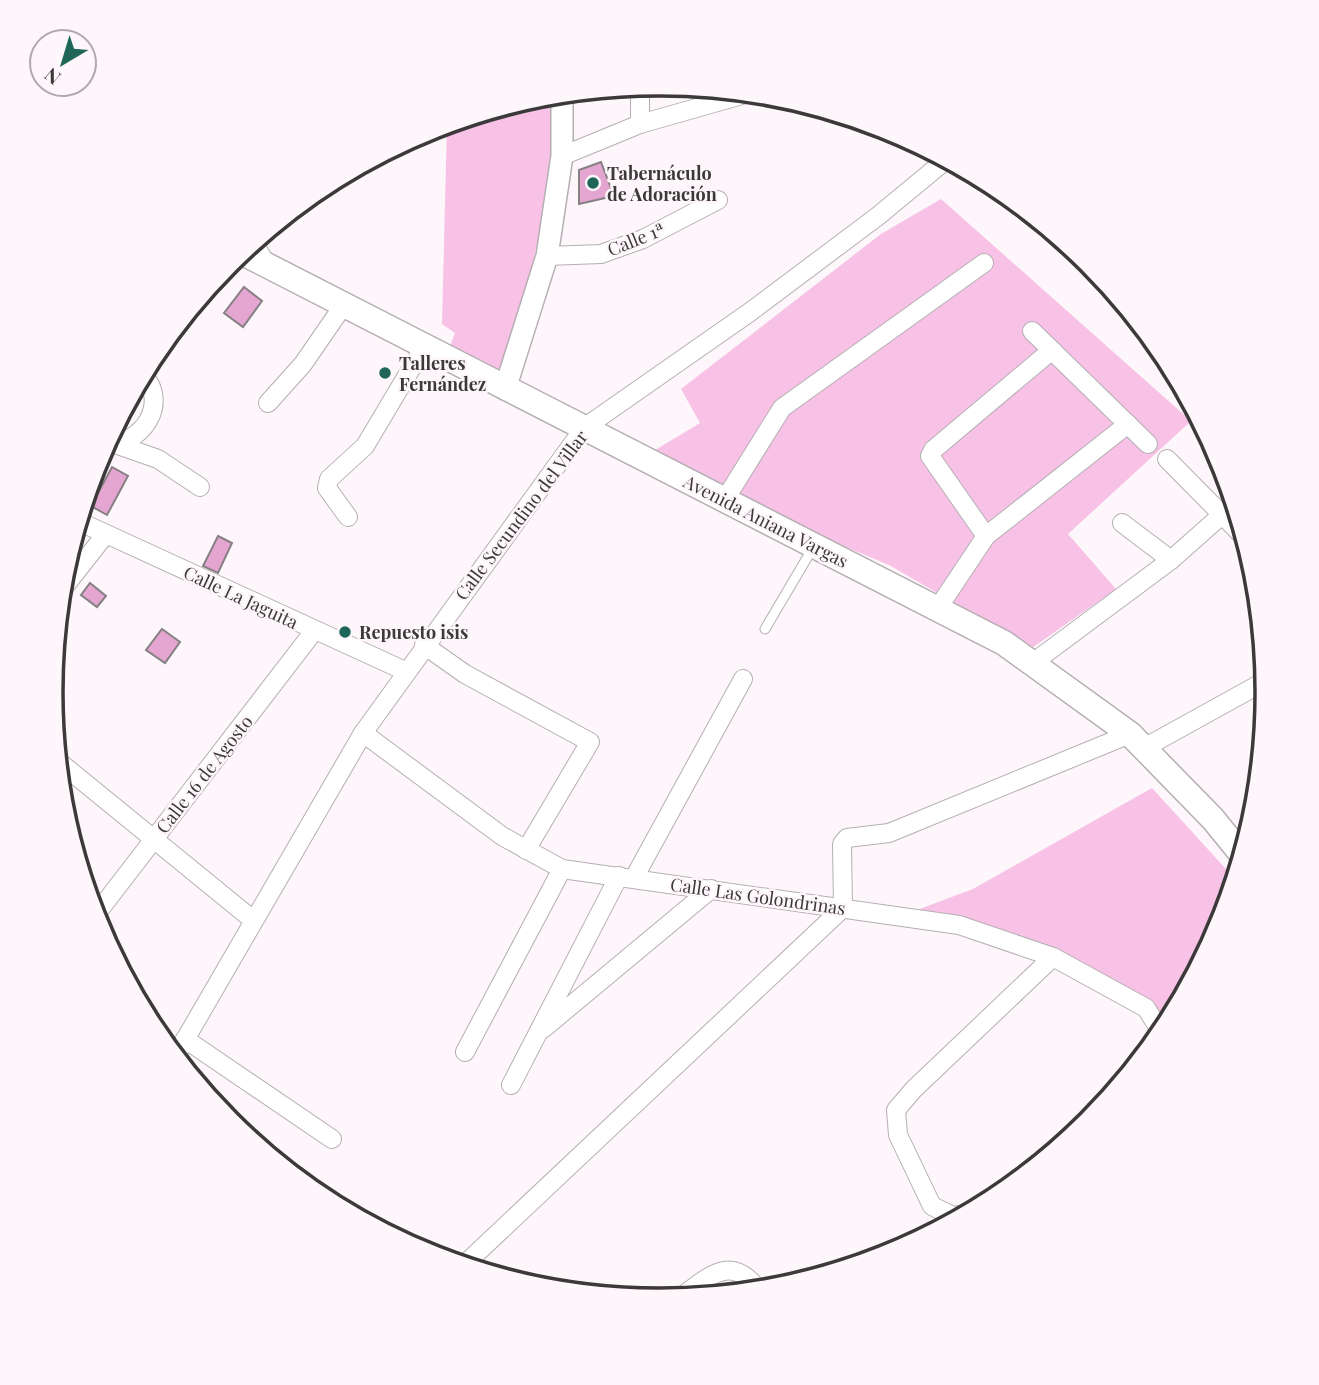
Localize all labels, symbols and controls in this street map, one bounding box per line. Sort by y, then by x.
north arrow [28,28,98,98]
text: N [38,63,65,92]
place label: Tabernáculo de Adoración [607,161,717,206]
marker: Tabernáculo de Adoración [585,175,601,191]
street label: Calle 1ª [604,217,668,261]
place label: Talleres Fernández [399,351,486,396]
marker: Talleres Fernández [377,365,393,381]
street label: Calle Secundino del Villar [449,425,593,605]
street label: Avenida Aniana Vargas [679,469,852,573]
street label: Calle La Jaguita [180,560,302,634]
place label: Repuesto isis [359,620,468,644]
marker: Repuesto isis [337,624,353,640]
street label: Calle 16 de Agosto [150,710,258,838]
street label: Calle Las Golondrinas [669,872,847,920]

